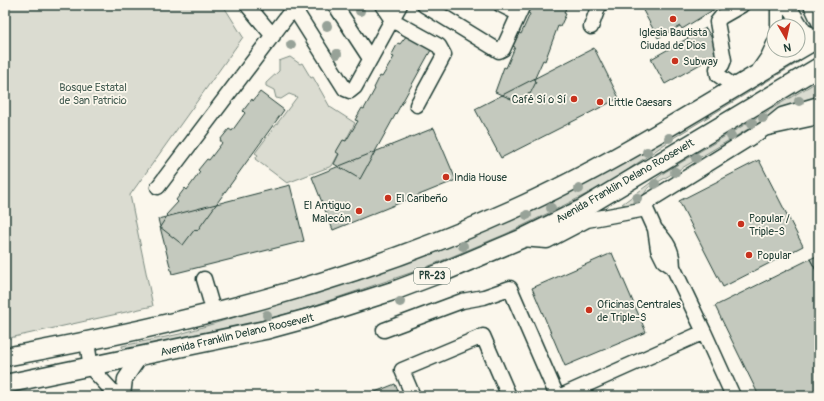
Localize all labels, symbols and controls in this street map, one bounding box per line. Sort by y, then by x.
marker: Iglesia Bautista Ciudad de Dios [668,14,678,24]
north arrow [766,18,806,58]
place label: Iglesia Bautista Ciudad de Dios [639,26,707,52]
text: N [782,40,792,54]
place label: Subway [683,55,718,68]
marker: Subway [670,56,680,66]
park label: Bosque Estatal de San Patricio [59,81,127,107]
place label: Café Sí o Sí [512,93,566,106]
marker: Café Sí o Sí [569,94,579,104]
place label: Little Caesars [608,96,672,109]
marker: Little Caesars [595,97,605,107]
street label: Avenida Franklin Delano Roosevelt [554,136,697,226]
place label: India House [454,171,507,184]
marker: India House [441,172,451,182]
place label: El Caribeño [396,192,448,205]
marker: El Caribeño [383,193,393,203]
place label: El Antiguo Malecón [304,199,351,225]
marker: El Antiguo Malecón [354,206,364,216]
place label: Popular / Triple-S [749,212,790,238]
marker: Popular / Triple-S [736,219,746,229]
place label: Popular [757,249,792,262]
marker: Popular [744,250,754,260]
road number: PR-23 [414,268,450,284]
place label: Oficinas Centrales de Triple-S [597,298,681,324]
marker: Oficinas Centrales de Triple-S [584,305,594,315]
street label: Avenida Franklin Delano Roosevelt [159,311,316,359]

